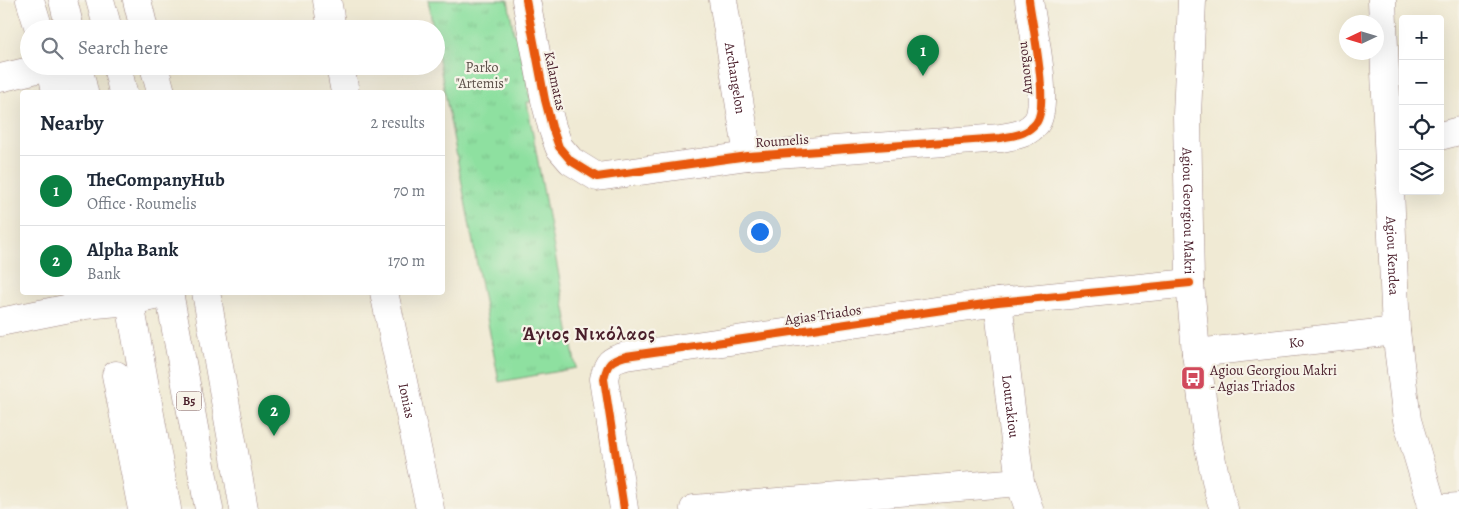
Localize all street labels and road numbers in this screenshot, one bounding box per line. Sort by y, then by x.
street label: Archangelon [720,40,751,115]
street label: Amorgou [1013,40,1037,97]
street label: Kalamatas [539,50,571,112]
street label: Roumelis [755,130,809,152]
street label: Agiou Georgiou Makri [1178,146,1199,275]
street label: Agiou Kendea [1382,215,1404,296]
street label: Agias Triados [782,300,863,330]
street label: Ko [1288,332,1305,352]
street label: Loutrakiou [997,374,1024,439]
street label: Ionias [394,381,420,420]
road number: B5 [176,392,202,411]

